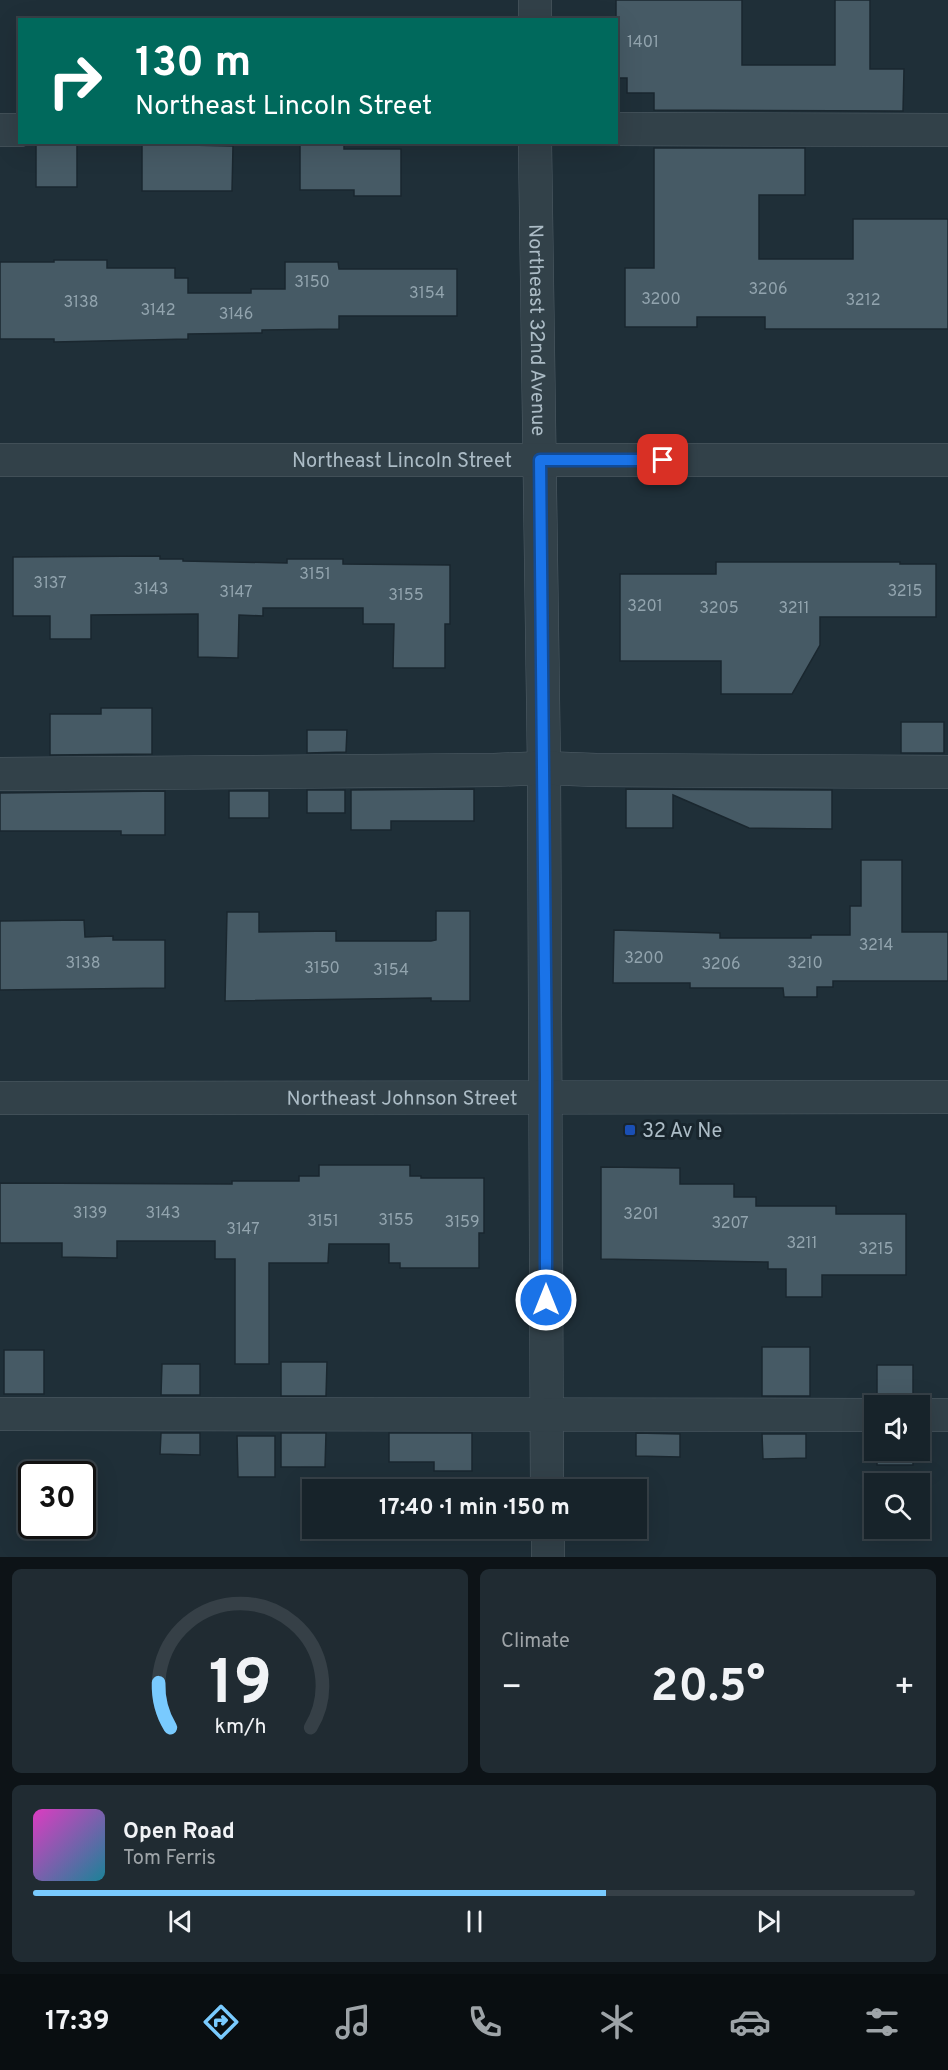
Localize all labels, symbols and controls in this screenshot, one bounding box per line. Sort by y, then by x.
house number: 1401 [627,33,659,53]
text: 130 m [135,38,251,91]
icon: right [36,42,114,120]
text: Northeast Lincoln Street [135,90,432,124]
street label: Northeast 32nd Avenue [521,224,550,436]
house number: 3150 [294,273,330,293]
house number: 3206 [749,280,787,300]
house number: 3154 [409,284,445,304]
house number: 3200 [641,290,681,310]
house number: 3212 [846,291,880,311]
house number: 3138 [64,293,98,313]
house number: 3142 [141,301,175,321]
house number: 3146 [219,305,253,325]
pin [637,434,688,485]
icon: arrive [646,443,679,476]
street label: Northeast Lincoln Street [292,449,512,475]
house number: 3151 [299,565,331,585]
house number: 3137 [33,574,67,594]
house number: 3143 [134,580,168,600]
house number: 3215 [887,582,923,602]
house number: 3147 [219,583,253,603]
house number: 3155 [388,586,424,606]
house number: 3201 [627,597,663,617]
house number: 3205 [699,599,739,619]
house number: 3211 [778,599,810,619]
house number: 3214 [859,936,893,956]
house number: 3200 [624,949,664,969]
house number: 3138 [66,954,100,974]
house number: 3210 [787,954,823,974]
house number: 3206 [702,955,740,975]
house number: 3150 [304,959,340,979]
house number: 3154 [373,961,409,981]
street label: Northeast Johnson Street [287,1086,517,1113]
place label: 32 Av Ne [642,1119,722,1145]
marker: 32 Av Ne [623,1123,637,1137]
house number: 3139 [73,1204,107,1224]
house number: 3143 [146,1204,180,1224]
house number: 3201 [623,1205,659,1225]
house number: 3155 [378,1211,414,1231]
house number: 3151 [307,1212,339,1232]
house number: 3159 [445,1213,479,1233]
house number: 3207 [711,1214,749,1234]
house number: 3147 [226,1220,260,1240]
house number: 3211 [786,1234,818,1254]
house number: 3215 [858,1240,894,1260]
position arrow [514,1268,578,1332]
map controls [864,1395,930,1539]
button: sound [864,1395,930,1461]
speed limit sign: 30 [18,1461,96,1539]
button: search [864,1473,930,1539]
text: 17:40 · 1 min · 150 m [379,1495,570,1522]
text: Climate [501,1629,570,1655]
text: 19 [208,1647,272,1726]
text: 20.5° [651,1660,765,1717]
text: − [501,1668,522,1710]
text: + [894,1668,915,1710]
text: km/h [214,1714,266,1741]
text: Open Road [123,1819,235,1846]
text: Tom Ferris [123,1846,216,1872]
icon: previous [164,1905,197,1938]
icon: pause [458,1905,491,1938]
icon: next [752,1905,785,1938]
icon: directions [200,2001,242,2043]
icon: music [332,2001,374,2043]
icon: phone [464,2001,506,2043]
icon: climate [596,2001,638,2043]
icon: car [729,2001,771,2043]
icon: filters [861,2001,903,2043]
text: 17:39 [45,2005,110,2039]

